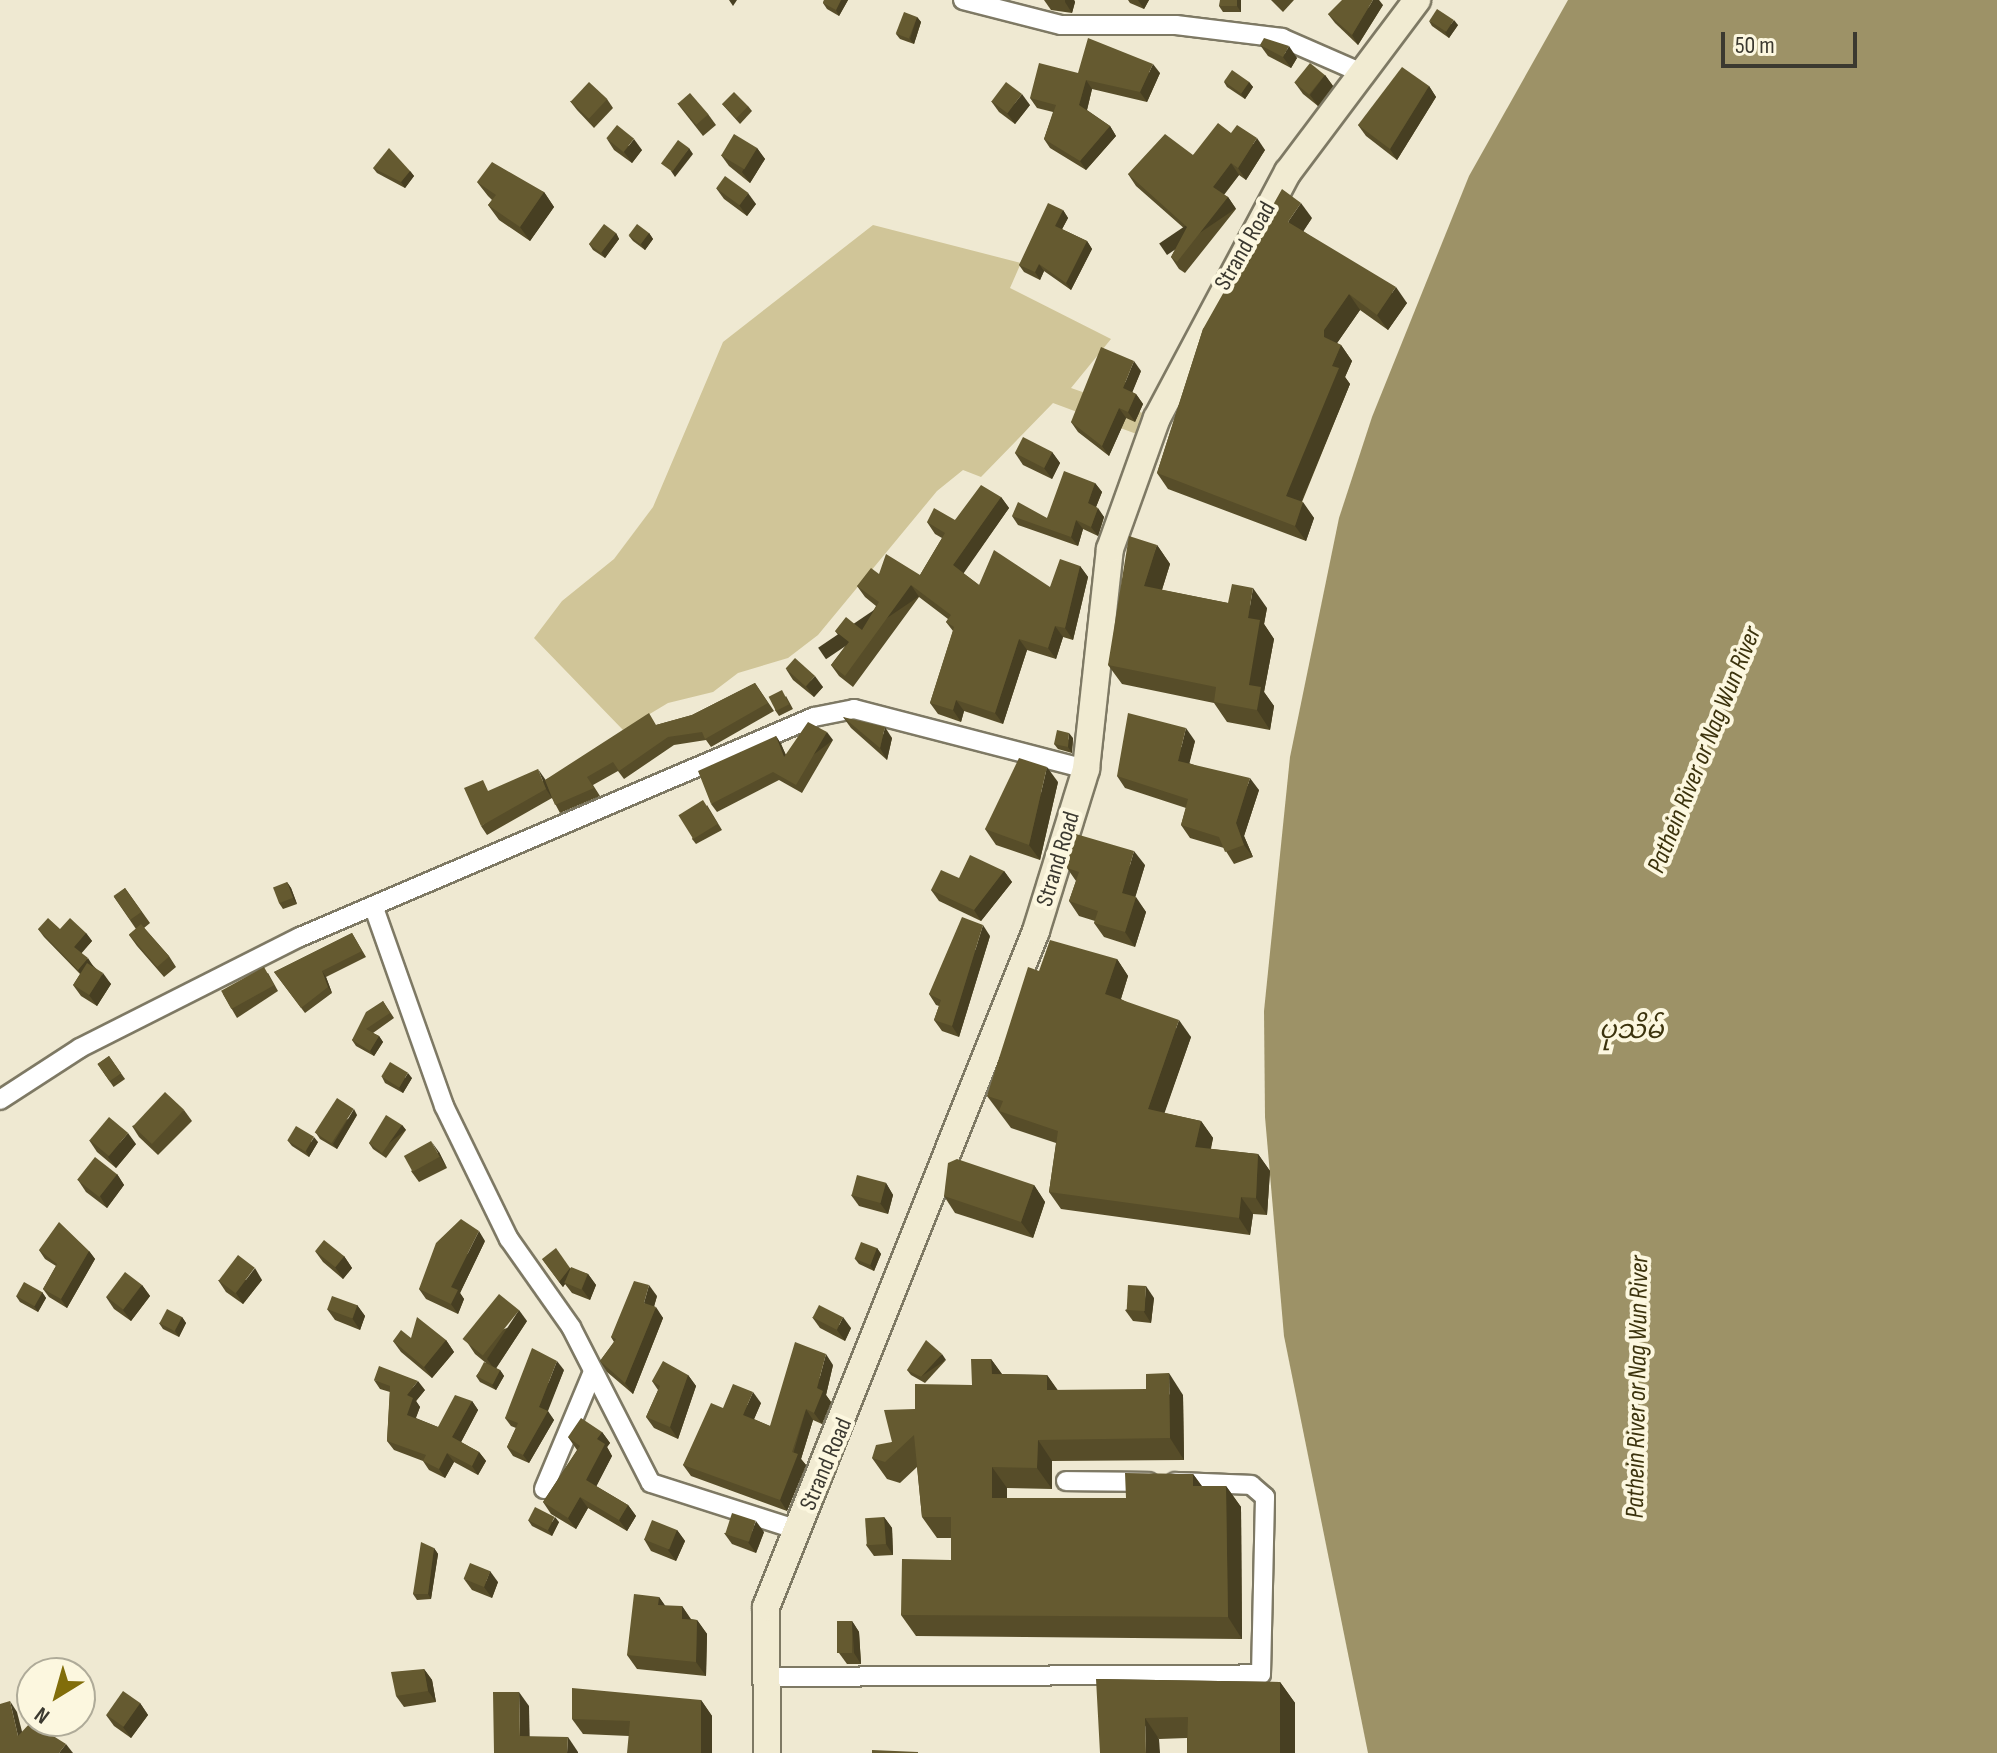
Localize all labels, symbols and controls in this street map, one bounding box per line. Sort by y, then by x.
scale bar [1725,16,1861,66]
text: 50 m [1735,31,1775,60]
street label: Strand Road [1208,197,1282,295]
water label: Pathein River or Nag Wun River [1641,622,1769,878]
street label: Strand Road [1030,808,1086,910]
water label: ပုသိမ် [1599,1015,1663,1047]
water label: Pathein River or Nag Wun River [1620,1255,1656,1519]
street label: Strand Road [794,1414,858,1514]
north arrow [16,1657,96,1737]
text: N [30,1701,55,1729]

